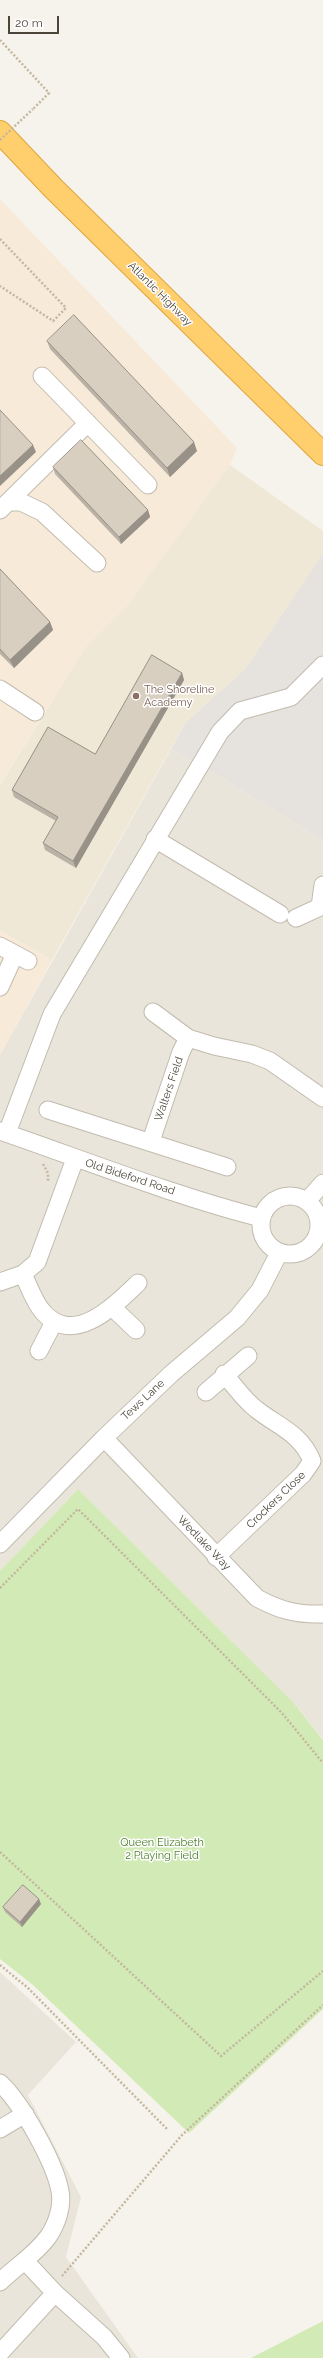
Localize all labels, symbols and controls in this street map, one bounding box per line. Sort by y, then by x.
scale bar [10,8,61,34]
text: 20 m [15,16,43,30]
street label: Atlantic Highway [125,259,195,329]
place label: The Shoreline Academy [144,683,214,709]
marker: The Shoreline Academy [131,691,141,701]
street label: Walters Field [152,1055,186,1123]
street label: Old Bideford Road [83,1156,177,1198]
street label: Tews Lane [119,1377,167,1423]
street label: Crockers Close [244,1469,308,1531]
street label: Wedlake Way [175,1513,233,1573]
park label: Queen Elizabeth 2 Playing Field [120,1836,204,1862]

